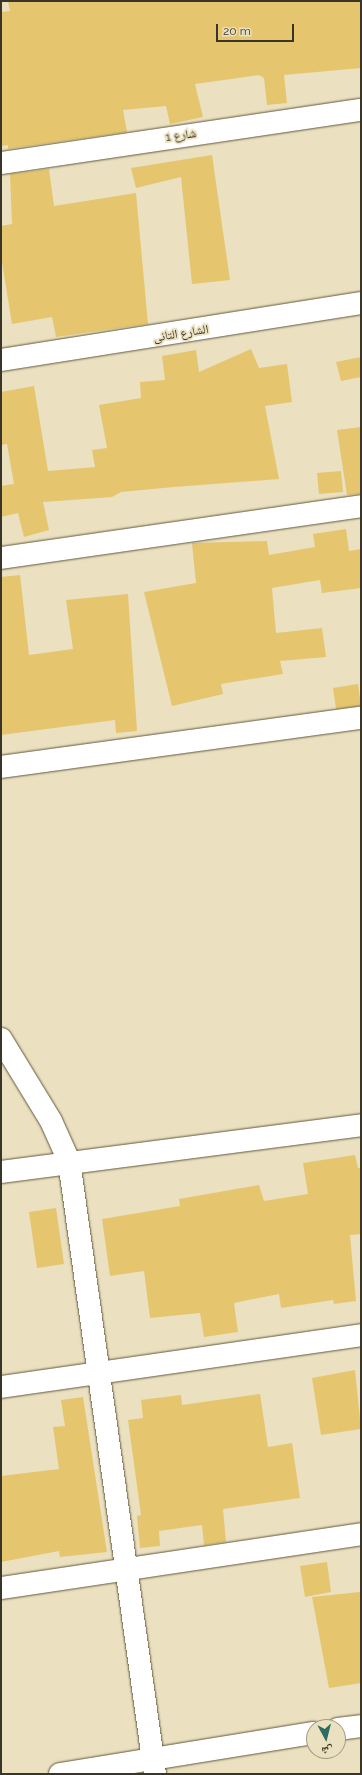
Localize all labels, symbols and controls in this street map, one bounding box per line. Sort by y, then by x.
scale bar [218,16,296,42]
text: 20 m [223,24,251,38]
street label: شارع 1 [165,127,197,145]
street label: الشارع التانى [152,323,210,345]
north arrow [306,1719,346,1759]
text: ش [321,1743,334,1758]

